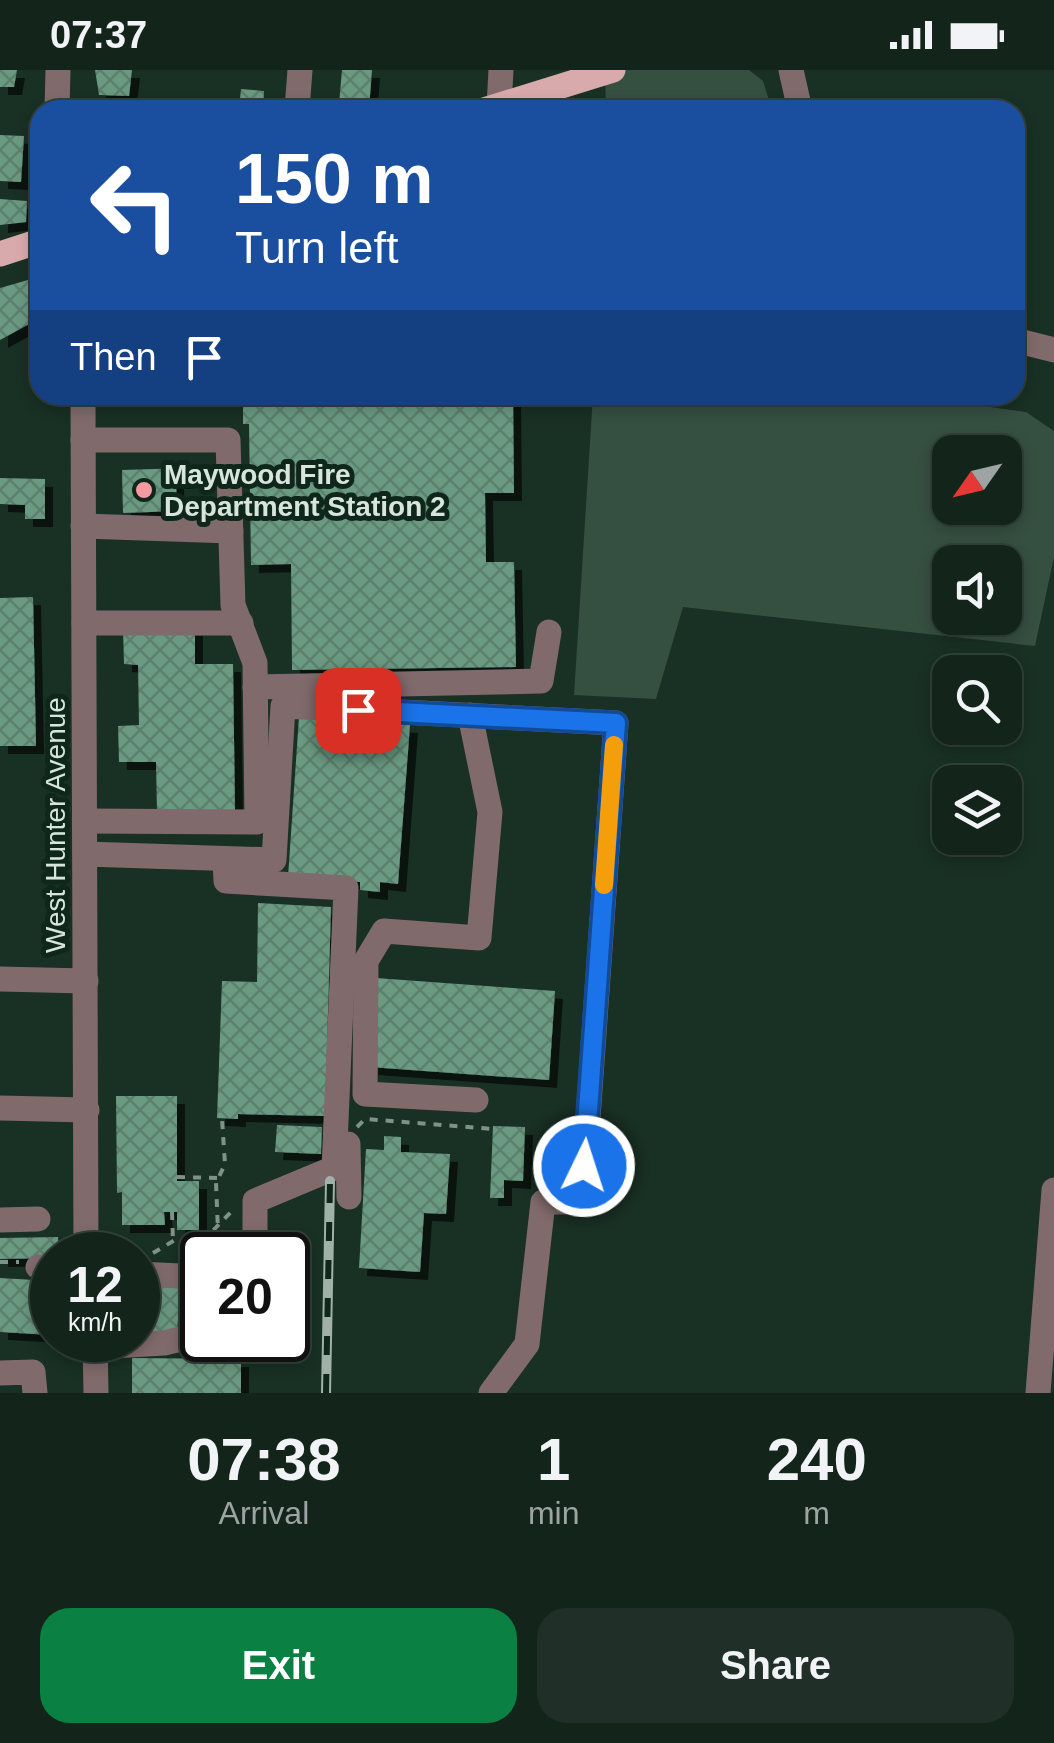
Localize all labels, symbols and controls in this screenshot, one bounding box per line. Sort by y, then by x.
text: 07:37 [50,14,147,56]
icon: left [70,140,200,270]
text: 150 m [235,140,433,218]
text: Turn left [235,222,398,273]
icon: arrive [177,330,232,385]
text: Then [70,336,157,378]
north arrow [932,435,1022,525]
map controls [932,435,1022,855]
place label: Maywood Fire Department Station 2 [164,459,446,522]
marker: Maywood Fire Department Station 2 [133,479,155,501]
button: sound [932,545,1022,635]
button: search [932,655,1022,745]
pin [316,668,401,753]
icon: arrive [331,683,386,738]
street label: West Hunter Avenue [40,697,71,953]
button: layers [932,765,1022,855]
position arrow [532,1114,636,1218]
speed limit sign: 20 [180,1232,310,1362]
text: 12 [67,1257,123,1313]
text: km/h [68,1308,122,1336]
text: 07:38 [187,1426,341,1493]
text: 1 [537,1426,570,1493]
text: 240 [767,1426,867,1493]
text: Arrival [219,1495,309,1531]
text: min [528,1495,579,1531]
text: m [803,1495,830,1531]
button: Exit [40,1608,517,1723]
button: Share [537,1608,1014,1723]

